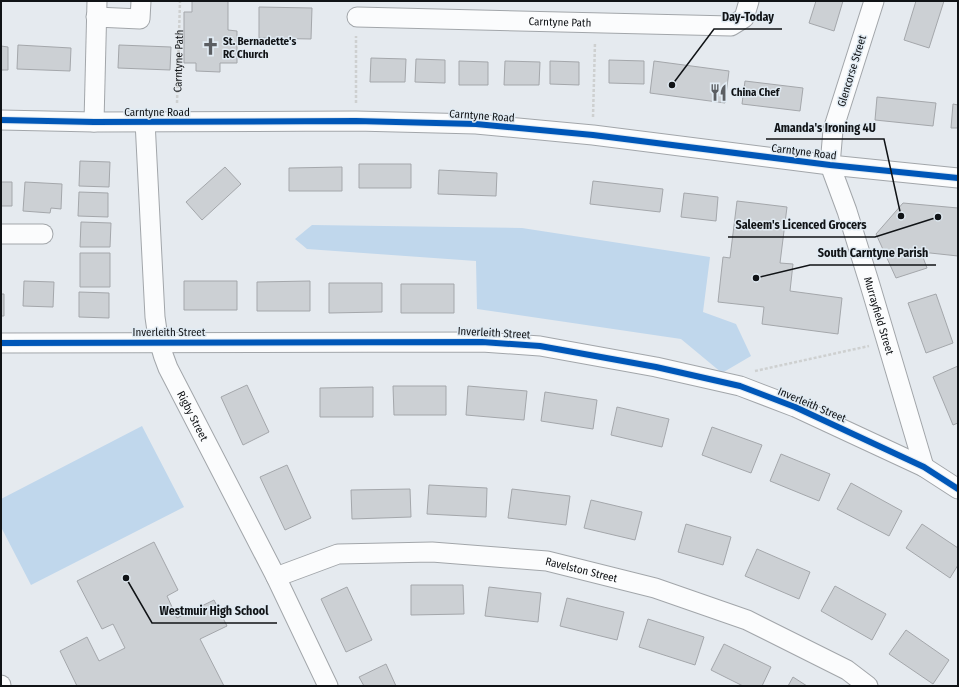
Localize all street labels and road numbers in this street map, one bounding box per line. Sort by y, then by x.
street label: Carntyne Path [528,15,592,29]
street label: Carntyne Path [171,29,186,93]
street label: Glencorse Street [835,33,869,108]
street label: Carntyne Road [124,106,190,119]
street label: Carntyne Road [449,107,515,125]
street label: Carntyne Road [771,142,837,162]
street label: Murrayfield Street [861,275,897,357]
street label: Inverleith Street [457,325,531,341]
street label: Inverleith Street [133,326,206,339]
street label: Inverleith Street [776,385,848,425]
street label: Rigby Street [175,389,211,443]
street label: Ravelston Street [544,554,619,585]

